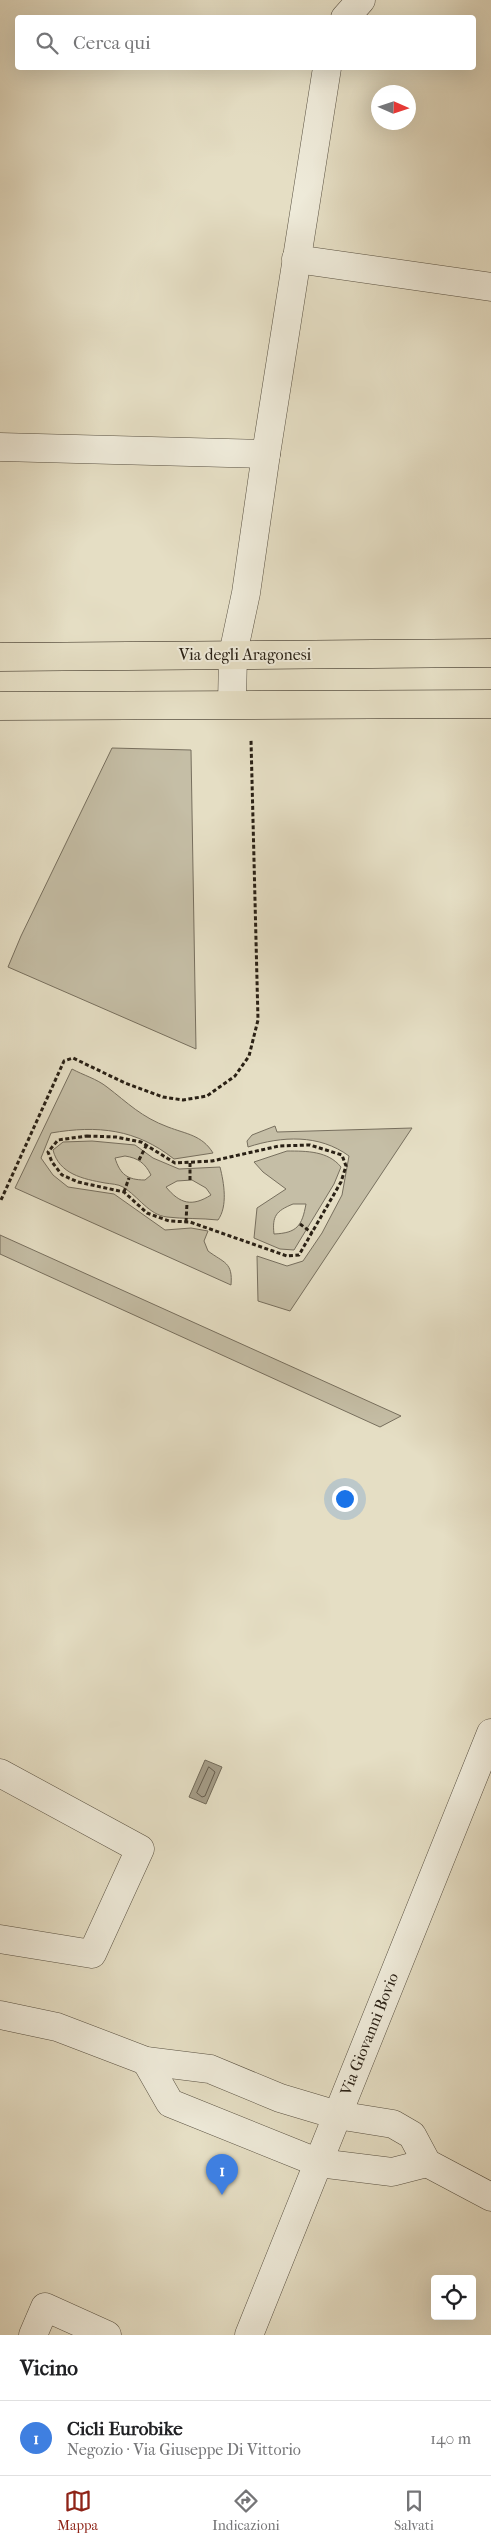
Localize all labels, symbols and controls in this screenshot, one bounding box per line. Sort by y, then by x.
search box [15,15,476,70]
icon: search [33,29,61,57]
text: Cerca qui [73,32,151,54]
north arrow [371,85,416,130]
street label: Via degli Aragonesi [178,645,312,664]
your location [332,1486,358,1512]
street label: Via Giovanni Bovio [335,1970,402,2099]
pin: 1 [206,2154,238,2195]
map controls [431,2275,476,2320]
button: locate [431,2275,476,2320]
text: Vicino [20,2356,78,2380]
text: Cicli Eurobike [67,2418,183,2440]
text: 1 [33,2429,39,2448]
text: 140 m [430,2429,471,2448]
text: Negozio · Via Giuseppe Di Vittorio [67,2440,301,2459]
tab: Mappa [57,2487,98,2534]
tab: Indicazioni [212,2487,280,2534]
tab: Salvati [394,2487,434,2534]

